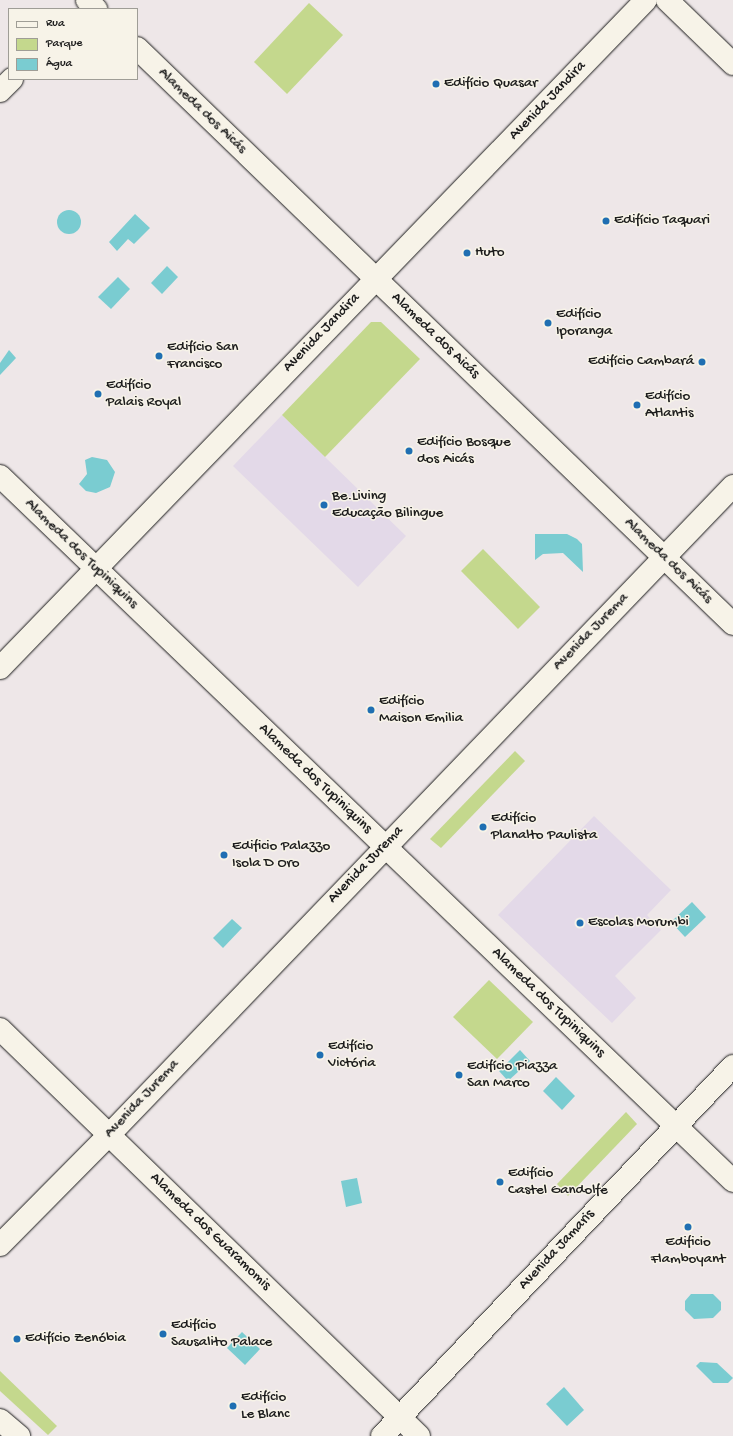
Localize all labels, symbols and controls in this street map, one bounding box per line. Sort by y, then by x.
legend [8,8,138,80]
text: Rua [46,17,65,31]
text: Parque [46,37,83,51]
text: Água [46,57,72,71]
street label: Avenida Jandira [506,58,590,144]
street label: Alameda dos Aicás [154,64,250,158]
place label: Edifício Quasar [444,75,538,93]
marker: Edifício Quasar [431,79,441,89]
place label: Edifício Taquari [614,212,710,230]
marker: Edifício Taquari [601,216,611,226]
place label: Huto [475,244,505,262]
marker: Huto [462,248,472,258]
street label: Alameda dos Aicás [387,289,483,383]
street label: Avenida Jandira [280,290,364,376]
place label: Edifício Iporanga [556,305,612,340]
marker: Edifício Iporanga [543,318,553,328]
place label: Edifício San Francisco [167,338,238,373]
marker: Edifício San Francisco [154,351,164,361]
place label: Edifício Cambará [588,353,694,371]
marker: Edifício Cambará [697,357,707,367]
place label: Edifício Palais Royal [106,376,181,411]
place label: Edifício Atlantis [645,387,694,422]
marker: Edifício Palais Royal [93,389,103,399]
marker: Edifício Atlantis [632,400,642,410]
place label: Edifício Bosque dos Aicás [417,433,511,468]
marker: Edifício Bosque dos Aicás [404,446,414,456]
place label: Be.Living Educação Bilingue [332,487,443,522]
street label: Alameda dos Tupiniquins [20,495,142,613]
marker: Be.Living Educação Bilingue [319,500,329,510]
street label: Alameda dos Aicás [620,514,716,608]
street label: Avenida Jurema [549,589,633,675]
place label: Edifício Maison Emilia [379,692,463,727]
marker: Edifício Maison Emilia [366,705,376,715]
street label: Alameda dos Tupiniquins [254,720,376,838]
place label: Edifício Planalto Paulista [491,809,597,844]
street label: Avenida Jurema [324,822,408,908]
marker: Edifício Planalto Paulista [478,822,488,832]
place label: Edificio Palazzo Isola D Oro [232,837,330,872]
marker: Edificio Palazzo Isola D Oro [219,850,229,860]
place label: Escolas Morumbi [588,914,689,932]
marker: Escolas Morumbi [575,918,585,928]
street label: Alameda dos Tupiniquins [487,944,609,1062]
place label: Edifício Victória [328,1037,375,1072]
marker: Edifício Victória [315,1050,325,1060]
street label: Avenida Jurema [101,1056,183,1142]
place label: Edifício Piazza San Marco [467,1057,557,1092]
marker: Edifício Piazza San Marco [454,1070,464,1080]
place label: Edifício Castel Gandolfe [508,1164,608,1199]
street label: Alameda dos Guaramomis [146,1169,274,1295]
marker: Edifício Castel Gandolfe [495,1177,505,1187]
street label: Avenida Jamaris [515,1206,599,1294]
marker: Edificio Flamboyant [683,1222,693,1232]
place label: Edificio Flamboyant [651,1233,725,1268]
place label: Edifício Sausalito Palace [171,1316,272,1351]
marker: Edifício Sausalito Palace [158,1329,168,1339]
place label: Edifício Zenóbia [25,1330,126,1348]
marker: Edifício Zenóbia [12,1334,22,1344]
place label: Edifício Le Blanc [241,1388,289,1423]
marker: Edifício Le Blanc [228,1401,238,1411]

